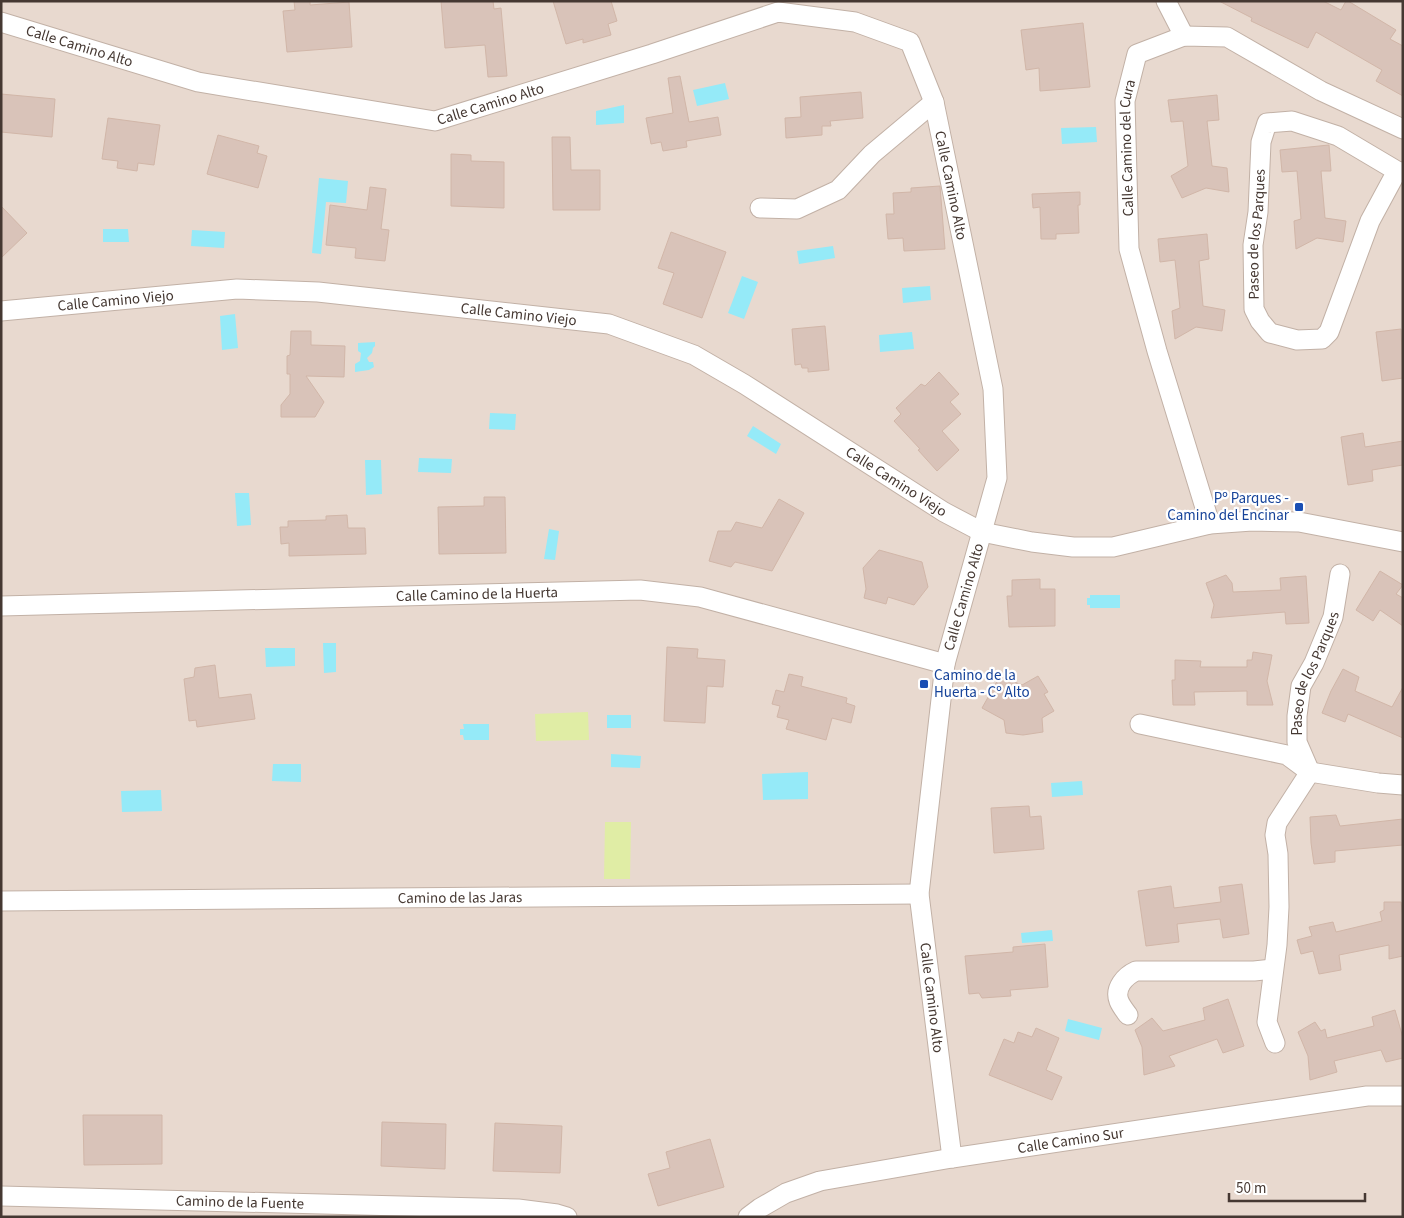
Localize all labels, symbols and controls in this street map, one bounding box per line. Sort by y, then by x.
street label: Calle Camino Alto [23,20,136,72]
street label: Calle Camino del Cura [1114,77,1141,217]
street label: Calle Camino Alto [434,78,546,130]
street label: Calle Camino Alto [930,129,973,242]
street label: Paseo de los Parques [1242,168,1270,300]
street label: Calle Camino Viejo [56,284,175,316]
street label: Calle Camino Viejo [460,297,578,331]
street label: Calle Camino Viejo [842,441,951,522]
place label: Pº Parques - Camino del Encinar [1167,488,1290,526]
marker: Pº Parques - Camino del Encinar [1293,501,1305,513]
street label: Calle Camino Alto [939,541,989,653]
street label: Calle Camino de la Huerta [396,582,558,607]
street label: Paseo de los Parques [1287,610,1344,736]
place label: Camino de la Huerta - Cº Alto [934,665,1030,703]
marker: Camino de la Huerta - Cº Alto [918,678,930,690]
street label: Camino de las Jaras [398,887,522,908]
street label: Calle Camino Alto [915,941,949,1054]
street label: Calle Camino Sur [1016,1122,1126,1159]
scale bar [1229,1170,1365,1202]
text: 50 m [1236,1178,1266,1199]
street label: Camino de la Fuente [176,1190,304,1214]

